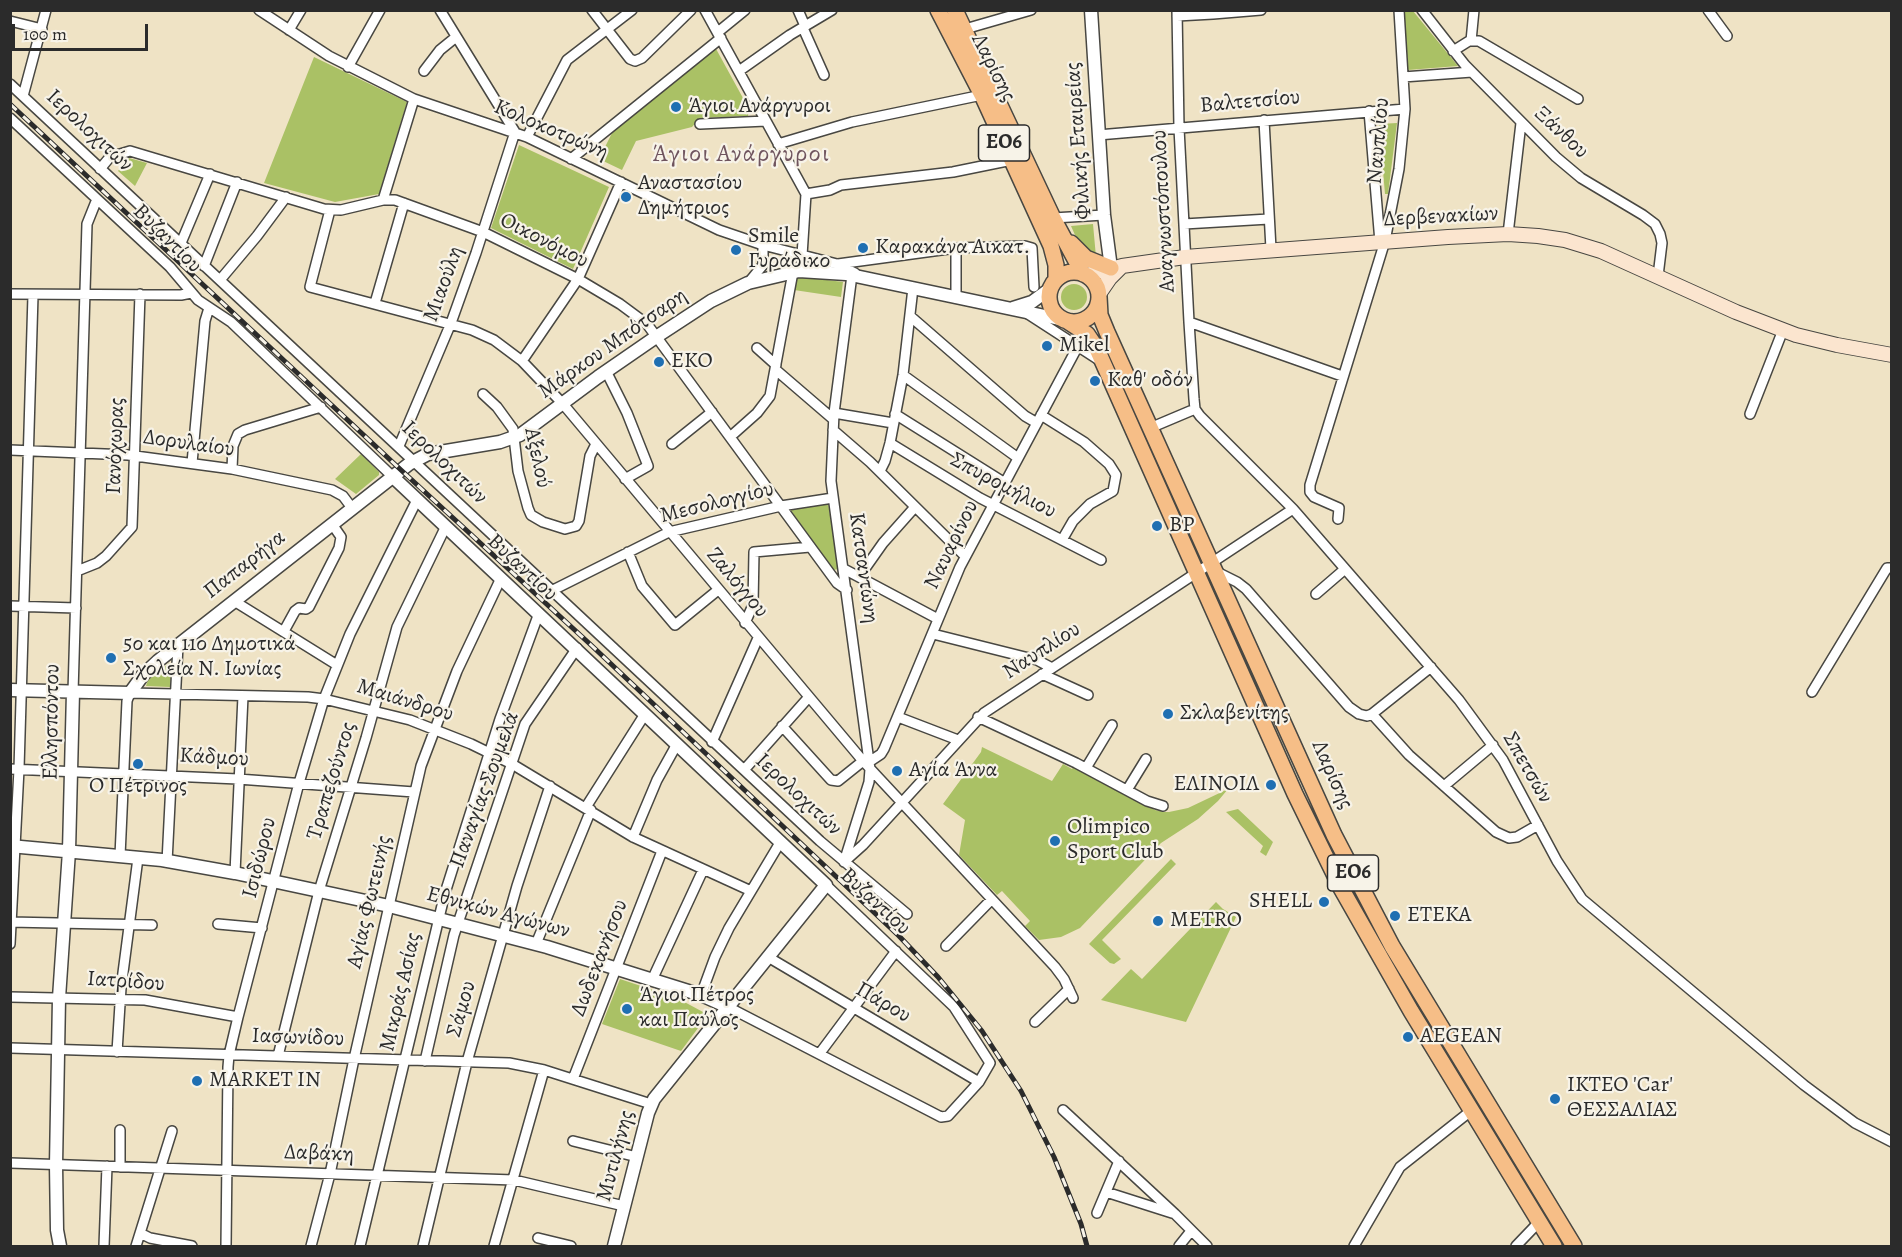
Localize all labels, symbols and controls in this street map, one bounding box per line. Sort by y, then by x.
scale bar [15,12,152,50]
text: 100 m [23,22,67,46]
street label: Λαρίσης [965,30,1021,106]
street label: Φιλικής Εταιρείας [1060,61,1098,221]
street label: Ιερολοχιτών [40,84,138,178]
street label: Βαλτετσίου [1199,84,1301,120]
street label: Κολοκοτρώνη [490,94,612,166]
place label: Άγιοι Ανάργυροι [688,94,831,120]
street label: Ναυπλίου [1362,97,1396,185]
marker: Άγιοι Ανάργυροι [669,100,683,114]
street label: Ξάνθου [1528,101,1594,165]
road number: ΕΟ6 [978,125,1030,161]
street label: Αναγνωστόπουλου [1147,129,1181,293]
district label: Άγιοι Ανάργυροι [652,141,830,169]
place label: Αναστασίου Δημήτριος [638,171,742,222]
marker: Αναστασίου Δημήτριος [619,190,633,204]
street label: Βυζαντίου [127,199,207,279]
street label: Δερβενακίων [1383,201,1499,233]
street label: Οικονόμου [495,207,593,275]
place label: Smile Γυράδικο [748,224,830,276]
place label: Καρακάνα Αικατ. [875,235,1030,261]
marker: Καρακάνα Αικατ. [856,241,870,255]
street label: Μιαούλη [418,243,470,325]
marker: Smile Γυράδικο [729,243,743,257]
street label: Μάρκου Μπότσαρη [534,283,692,405]
place label: Mikel [1059,333,1109,359]
marker: Mikel [1040,339,1054,353]
place label: EKO [671,349,713,375]
marker: EKO [652,355,666,369]
place label: Καθ' οδόν [1107,368,1193,394]
marker: Καθ' οδόν [1088,374,1102,388]
street label: Γανόχωρας [101,397,131,495]
street label: Ιερολοχιτών [396,416,492,510]
street label: Δορυλαίου [142,425,236,463]
street label: Αξελού [518,425,556,491]
street label: Σπυρομήλιου [945,447,1061,525]
street label: Μεσολογγίου [657,476,777,530]
street label: Ναυαρίνου [919,496,985,594]
street label: Κατσαντώνη [842,511,884,625]
place label: BP [1169,513,1194,539]
marker: BP [1150,519,1164,533]
street label: Παπαρήγα [199,525,291,605]
street label: Βυζαντίου [481,529,563,607]
street label: Ζαλόγγου [700,543,774,623]
street label: Ναυπλίου [998,616,1086,686]
place label: 5ο και 11ο Δημοτικά Σχολεία Ν. Ιωνίας [123,632,296,684]
marker: 5ο και 11ο Δημοτικά Σχολεία Ν. Ιωνίας [104,651,118,665]
street label: Ελλησπόντου [38,664,66,780]
street label: Μαιάνδρου [353,674,457,728]
place label: Σκλαβενίτης [1180,701,1289,727]
marker: Σκλαβενίτης [1161,707,1175,721]
street label: Παναγίας Σουμελά [444,708,526,872]
street label: Τραπεζούντος [302,719,362,843]
street label: Σπετσών [1496,728,1558,808]
street label: Λαρίσης [1305,736,1359,814]
street label: Κάδμου [179,743,249,773]
street label: Ιερολοχιτών [749,748,847,842]
marker: Ο Πέτρινος [131,757,145,771]
place label: Αγία Άννα [909,758,997,784]
marker: Αγία Άννα [890,764,904,778]
place label: ΕΛΙΝΟΙΛ [1174,772,1259,798]
place label: Ο Πέτρινος [89,774,187,800]
marker: ΕΛΙΝΟΙΛ [1264,778,1278,792]
street label: Ισιδώρου [237,815,283,901]
place label: Olimpico Sport Club [1067,815,1163,866]
street label: Αγίας Φωτεινής [342,833,398,971]
marker: Olimpico Sport Club [1048,834,1062,848]
road number: ΕΟ6 [1328,855,1378,891]
street label: Βυζαντίου [834,863,916,941]
street label: Εθνικών Αγώνων [424,881,572,945]
place label: SHELL [1249,889,1312,915]
marker: SHELL [1317,895,1331,909]
street label: Δωδεκανήσου [566,896,634,1020]
place label: ΕΤΕΚΑ [1407,903,1471,929]
place label: METRO [1170,908,1242,934]
marker: ΕΤΕΚΑ [1388,909,1402,923]
marker: METRO [1151,914,1165,928]
street label: Μικράς Ασίας [375,930,427,1054]
street label: Ιατρίδου [86,966,166,998]
street label: Πάρου [851,977,915,1029]
street label: Σάμου [441,978,483,1040]
place label: Άγιοι Πέτρος και Παύλος [639,983,754,1034]
marker: Άγιοι Πέτρος και Παύλος [620,1002,634,1016]
street label: Ιασωνίδου [251,1023,345,1053]
place label: AEGEAN [1420,1024,1502,1050]
marker: AEGEAN [1401,1030,1415,1044]
place label: MARKET IN [209,1068,321,1094]
place label: ΙΚΤΕΟ 'Car' ΘΕΣΣΑΛΙΑΣ [1567,1073,1678,1124]
marker: MARKET IN [190,1074,204,1088]
marker: ΙΚΤΕΟ 'Car' ΘΕΣΣΑΛΙΑΣ [1548,1092,1562,1106]
street label: Μυτιλήνης [591,1108,641,1204]
street label: Δαβάκη [284,1140,354,1168]

